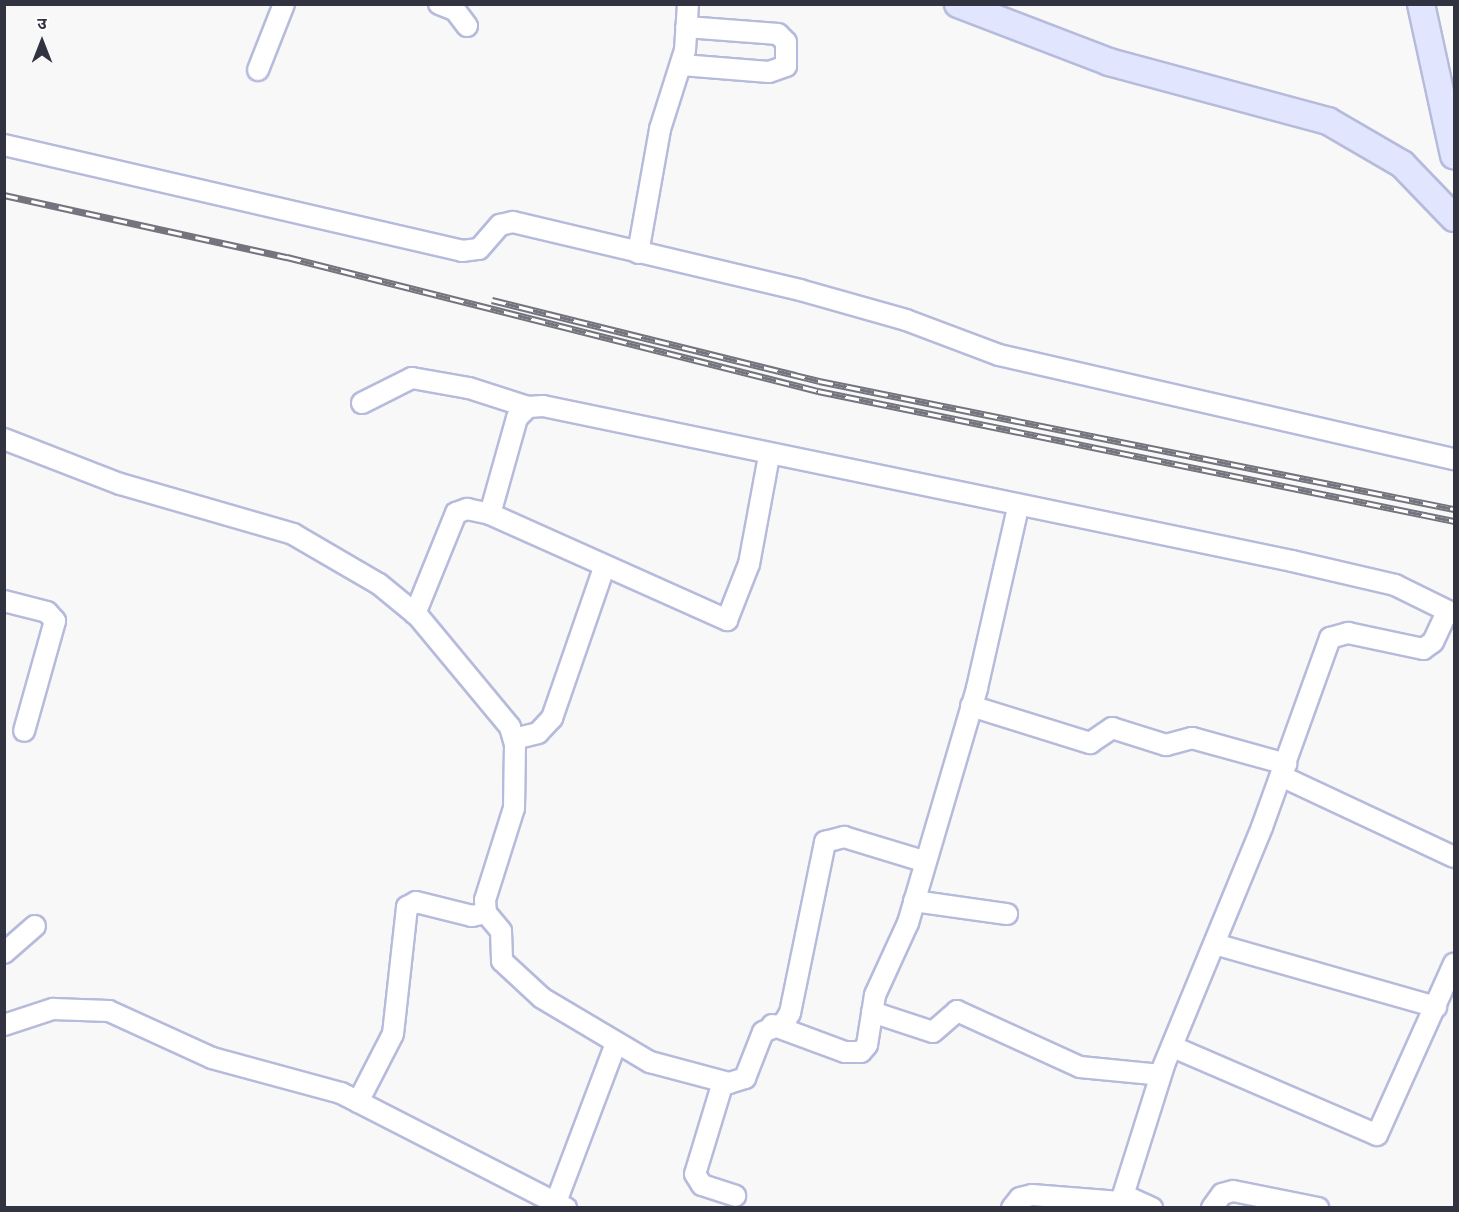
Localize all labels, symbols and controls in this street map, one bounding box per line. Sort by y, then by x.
north arrow [12,12,72,72]
text: उ [37,14,47,33]

